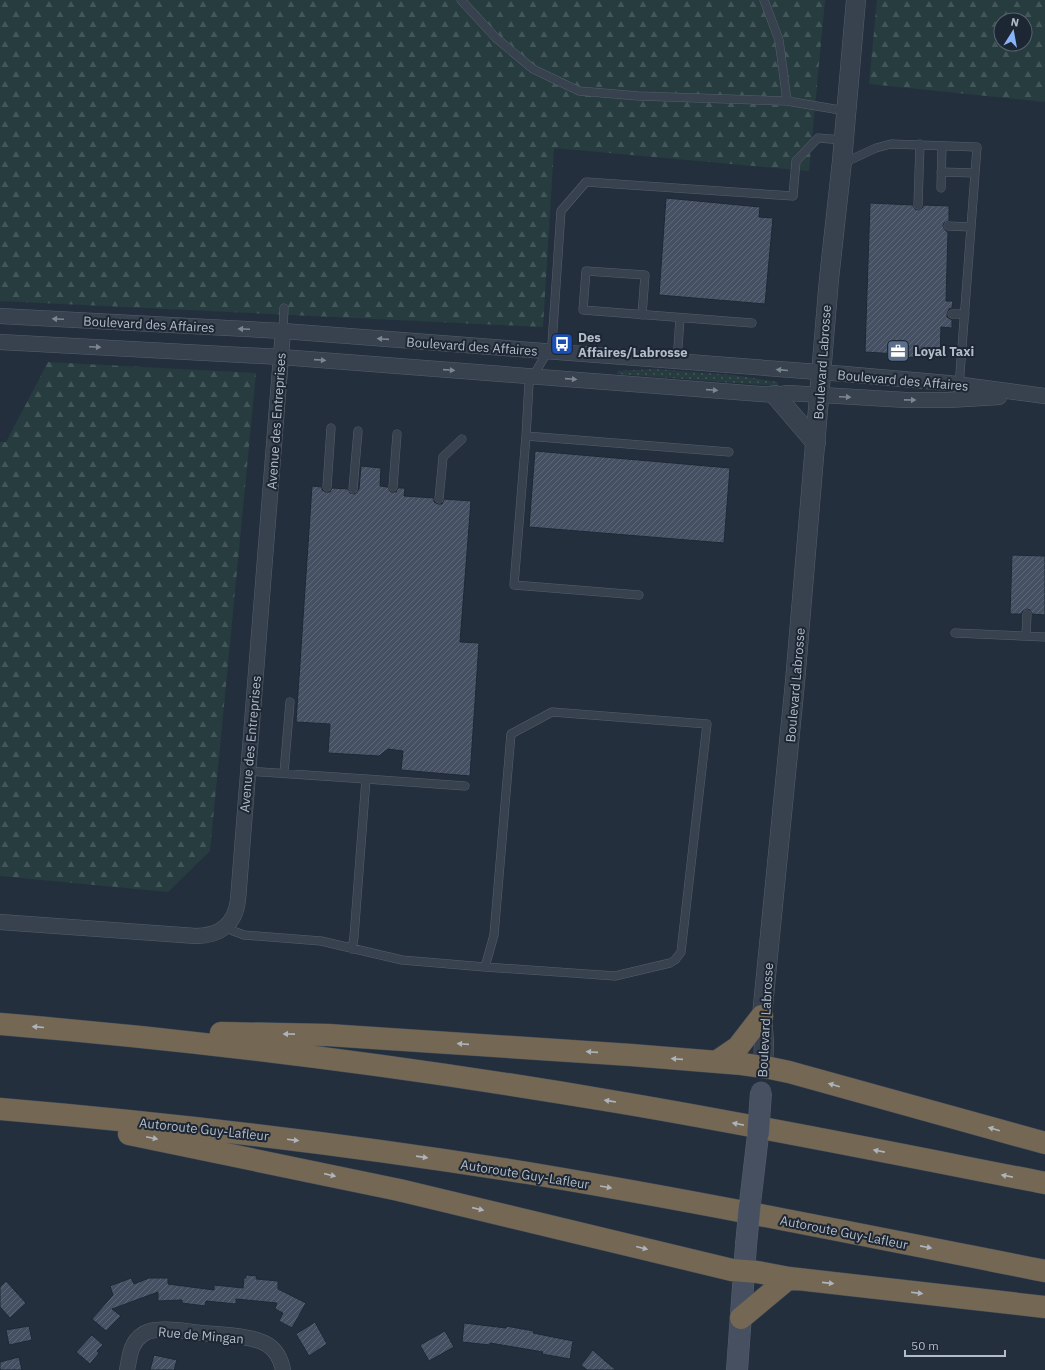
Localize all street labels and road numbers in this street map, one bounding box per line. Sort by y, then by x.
street label: Boulevard Labrosse [810,304,835,420]
street label: Boulevard des Affaires [83,313,215,336]
street label: Boulevard des Affaires [406,333,538,360]
street label: Avenue des Entreprises [263,352,290,490]
street label: Boulevard des Affaires [837,366,969,395]
street label: Boulevard Labrosse [782,627,809,743]
street label: Avenue des Entreprises [236,675,265,813]
street label: Boulevard Labrosse [754,962,777,1078]
street label: Autoroute Guy-Lafleur [138,1114,270,1145]
street label: Autoroute Guy-Lafleur [459,1156,591,1193]
street label: Autoroute Guy-Lafleur [778,1212,910,1253]
street label: Rue de Mingan [157,1323,245,1348]

